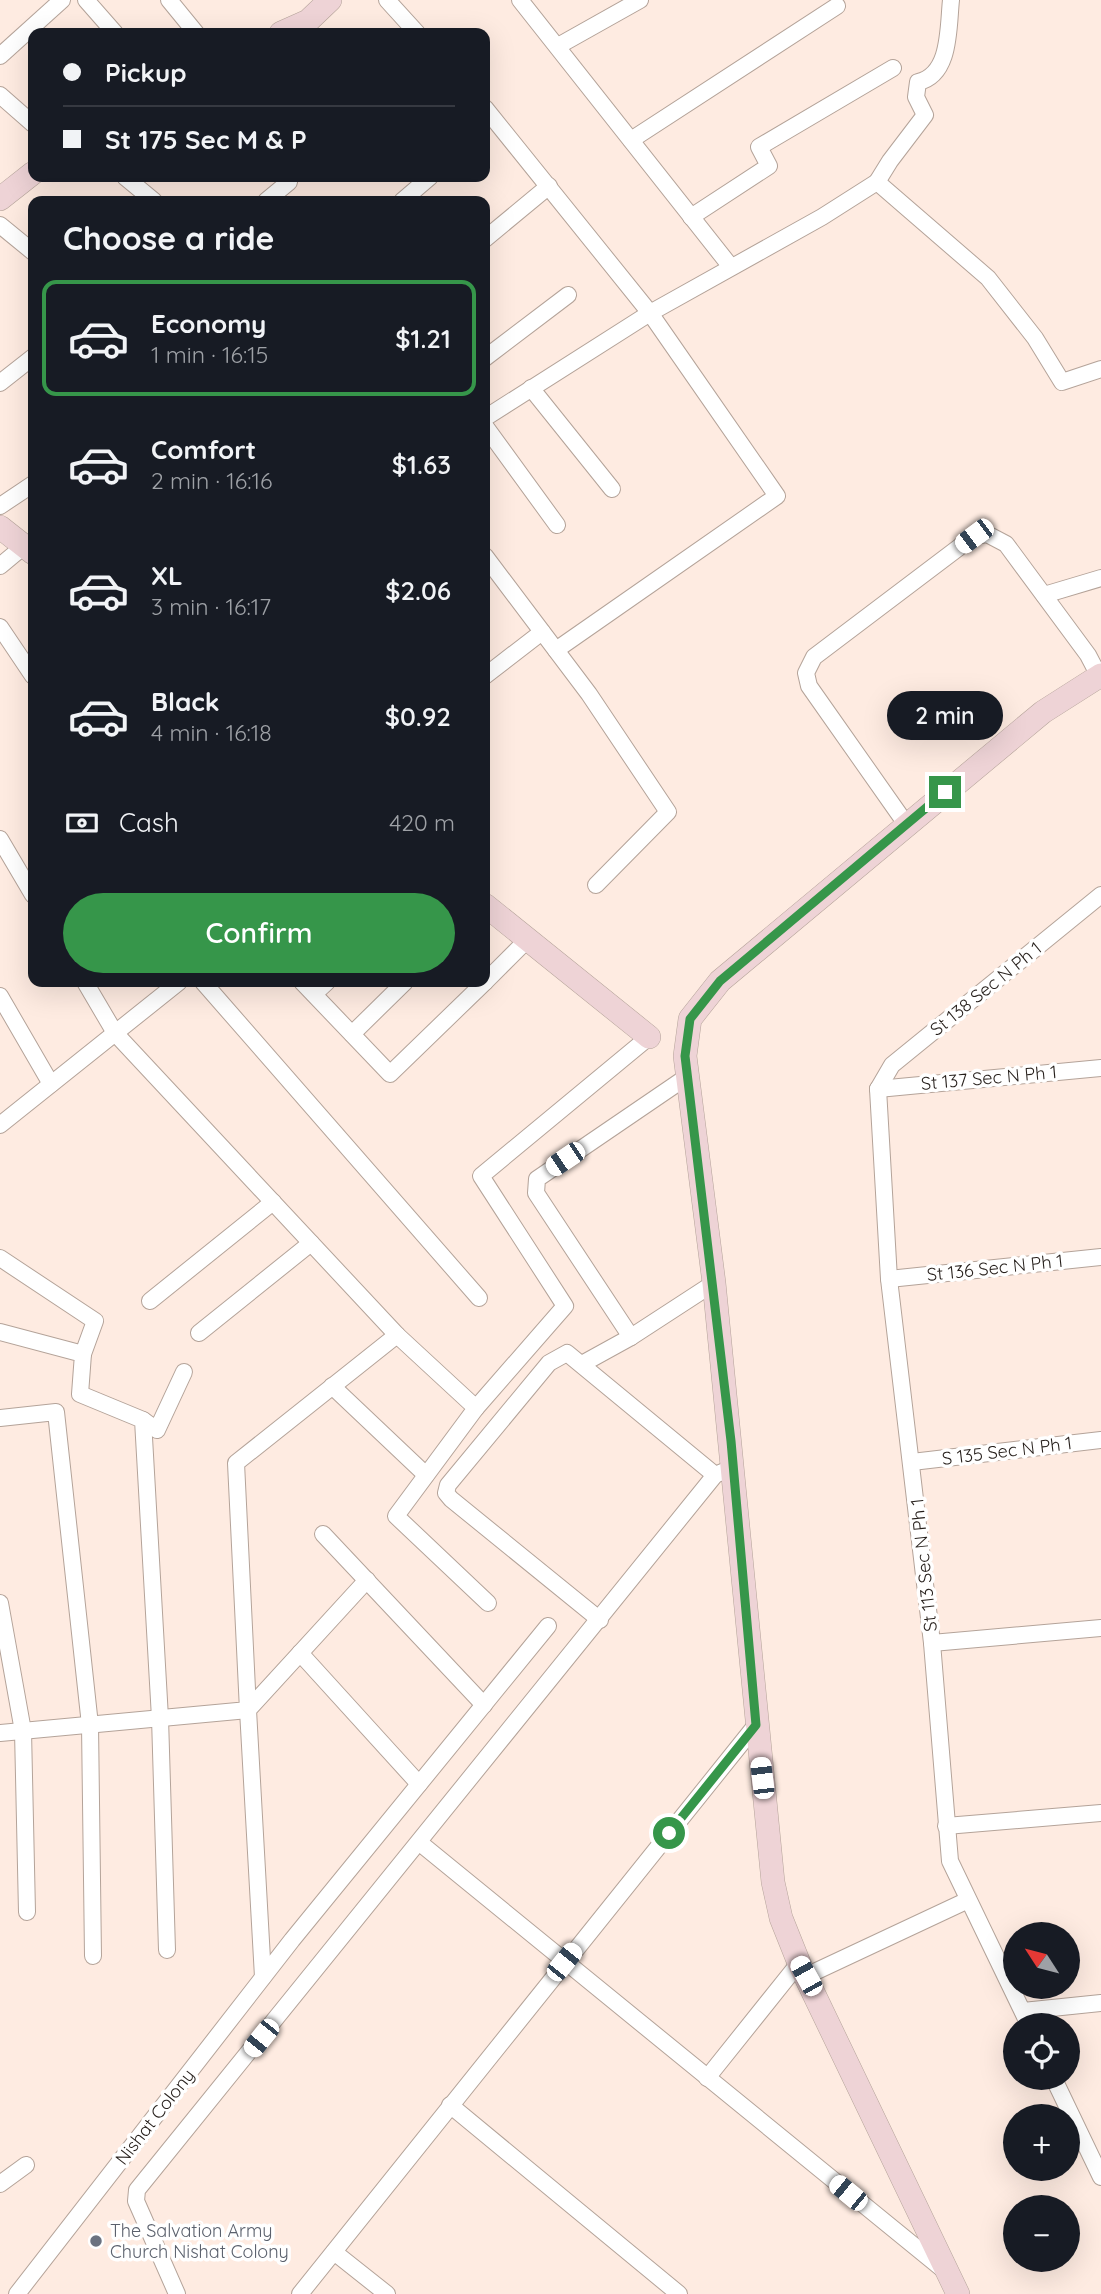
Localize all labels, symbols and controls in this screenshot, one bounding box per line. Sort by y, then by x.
text: Pickup [105,56,187,89]
text: St 175 Sec M & P [105,123,307,156]
text: Choose a ride [63,218,275,258]
icon: car [67,307,130,370]
text: Economy [151,307,266,340]
text: $1.21 [395,322,451,355]
text: 1 min · 16:15 [151,340,268,369]
icon: car [67,433,130,496]
text: Comfort [151,433,256,466]
text: $1.63 [392,448,451,481]
text: 2 min · 16:16 [151,466,272,495]
car [951,515,998,557]
icon: car [67,559,130,622]
text: XL [151,559,183,592]
text: $2.06 [385,574,451,607]
text: 3 min · 16:17 [151,592,271,621]
icon: car [67,685,130,748]
text: Black [151,685,220,718]
callout: 2 min [887,690,1003,740]
text: $0.92 [385,700,451,733]
text: 2 min [915,701,975,730]
text: 4 min · 16:18 [151,718,272,747]
route end [929,776,961,808]
icon: cash [63,804,101,842]
text: Cash [119,806,179,839]
text: 420 m [389,808,455,837]
button: Confirm [63,893,455,973]
street label: St 138 Sec N Ph 1 [925,937,1046,1041]
street label: St 137 Sec N Ph 1 [920,1060,1058,1095]
car [542,1139,589,1179]
street label: St 136 Sec N Ph 1 [926,1249,1064,1286]
street label: S 135 Sec N Ph 1 [941,1431,1073,1470]
street label: St 113 Sec N Ph 1 [905,1497,942,1633]
car [750,1756,775,1800]
route start [653,1817,685,1849]
north arrow [1003,1922,1080,1998]
map controls [1003,1922,1080,2272]
car [543,1939,586,1985]
car [787,1953,826,1999]
button: locate [1003,2013,1080,2090]
car [240,2015,283,2061]
street label: Nishat Colony [110,2064,199,2169]
button: + [1003,2104,1080,2181]
car [826,2172,871,2214]
button: − [1003,2195,1080,2272]
place label: The Salvation Army Church Nishat Colony [110,2219,289,2263]
marker: The Salvation Army Church Nishat Colony [88,2233,104,2249]

